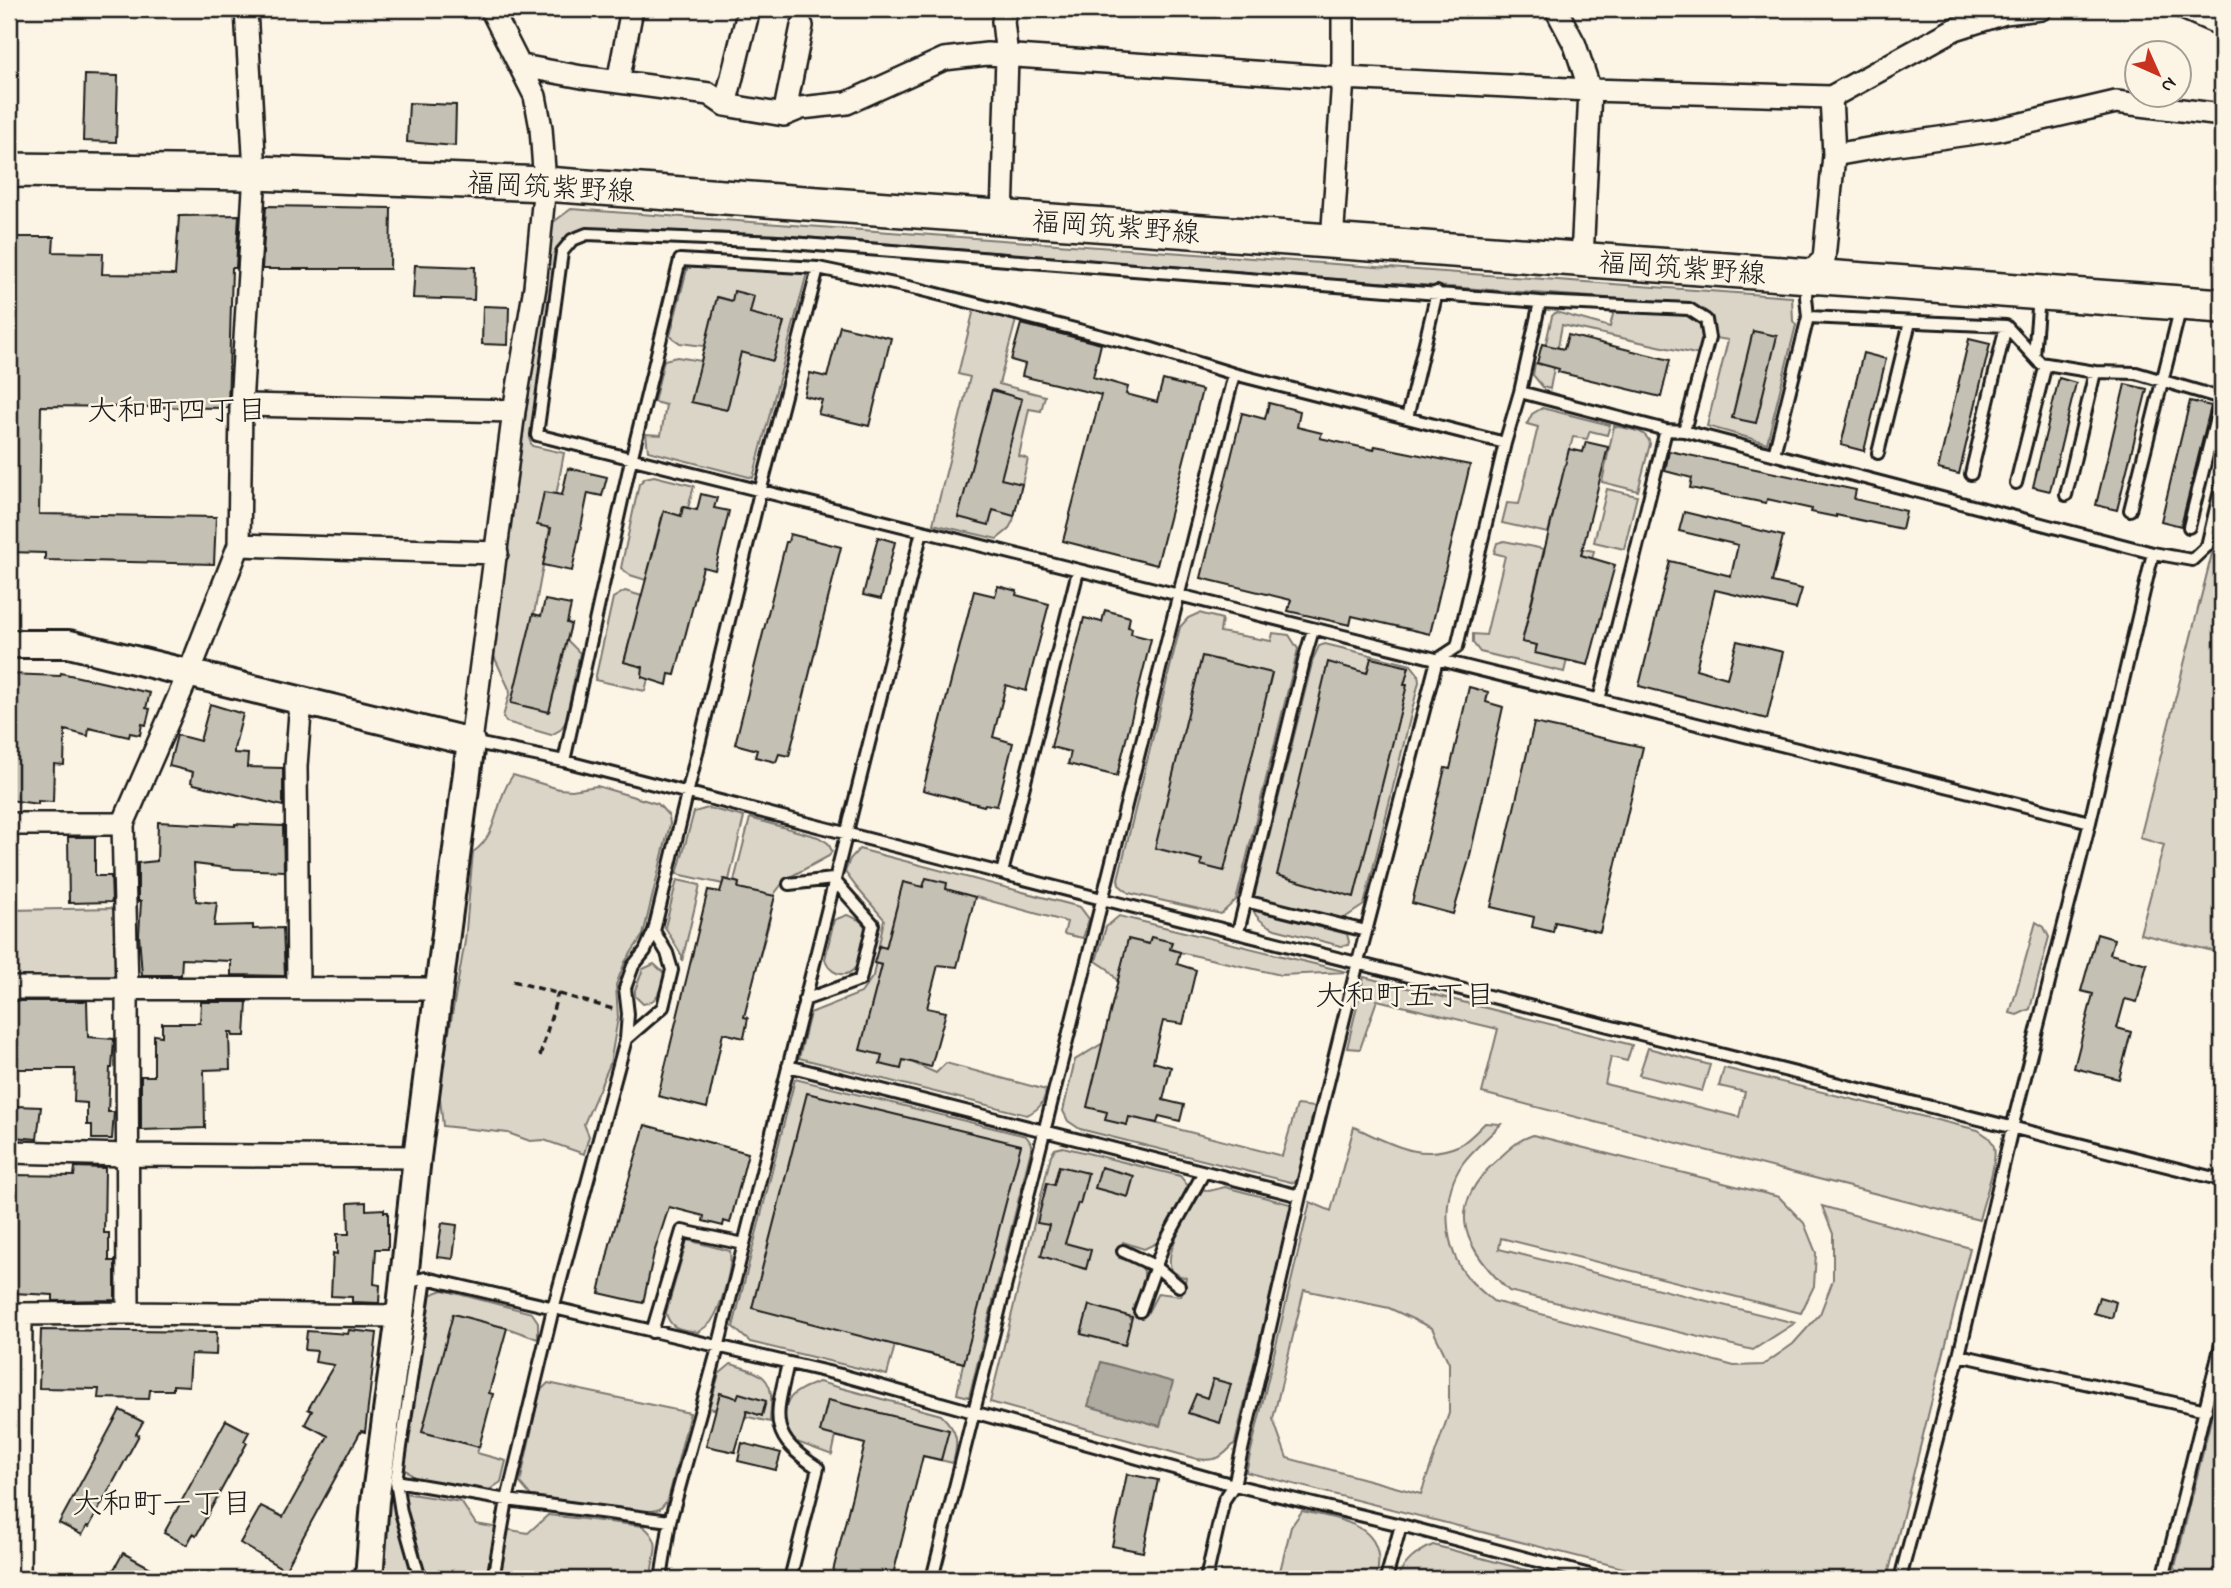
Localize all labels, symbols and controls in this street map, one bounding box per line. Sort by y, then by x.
north arrow [2122,38,2192,108]
text: N [2154,70,2182,98]
street label: 福岡筑紫野線 [466,165,636,214]
street label: 福岡筑紫野線 [1031,203,1201,256]
street label: 福岡筑紫野線 [1597,244,1767,297]
district label: 大和町四丁目 [87,391,267,435]
district label: 大和町五丁目 [1315,976,1495,1020]
district label: 大和町一丁目 [72,1484,252,1528]

